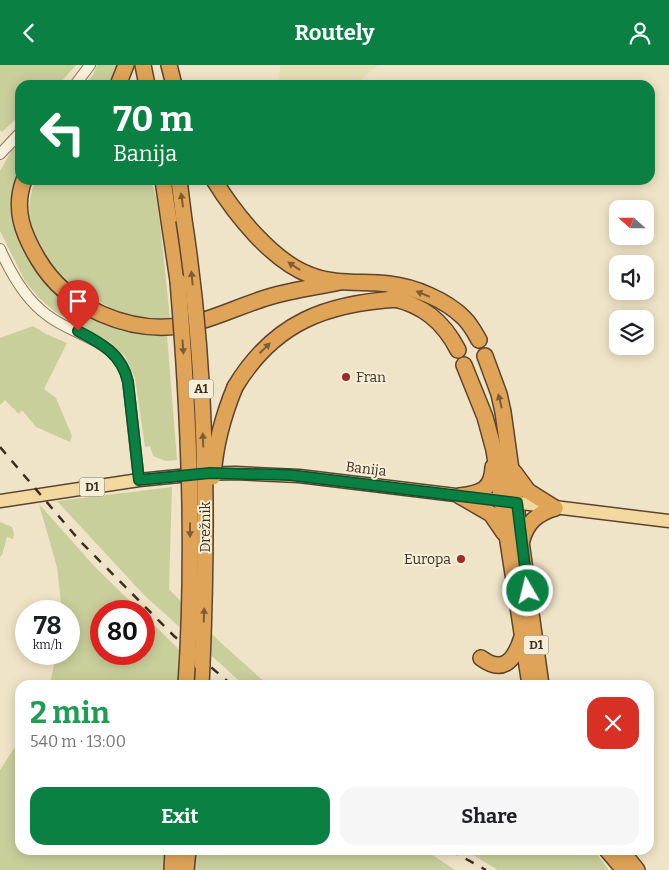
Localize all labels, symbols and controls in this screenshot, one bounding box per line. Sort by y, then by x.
icon: back [15,19,43,47]
text: Routely [295,19,375,46]
icon: person [626,19,654,47]
text: 70 m [113,98,193,140]
icon: left [30,100,95,165]
text: Banija [113,140,177,167]
one-way arrow [177,192,185,208]
north arrow [609,200,654,245]
map controls [609,200,654,355]
button: sound [609,255,654,300]
one-way arrow [287,262,301,271]
one-way arrow [188,270,196,286]
pin [57,280,99,331]
icon: arrive [64,287,92,315]
one-way arrow [416,289,430,297]
button: layers [609,310,654,355]
one-way arrow [180,340,188,356]
one-way arrow [258,342,270,354]
place label: Fran [356,369,386,386]
marker: Fran [340,371,352,383]
road number: A1 [188,379,214,399]
one-way arrow [496,393,504,408]
one-way arrow [199,432,207,448]
street label: Banija [345,458,388,480]
road number: D1 [80,477,104,497]
street label: Drežnik [197,501,214,553]
one-way arrow [186,522,194,538]
place label: Europa [404,551,451,568]
marker: Europa [455,553,467,565]
position arrow [501,564,553,616]
speed limit sign: 80 [90,600,155,665]
one-way arrow [200,607,208,623]
text: 78 [33,611,62,641]
road number: D1 [524,635,548,655]
text: km/h [33,638,62,652]
text: 2 min [30,695,110,731]
button: close [587,697,639,749]
text: 540 m · 13:00 [30,732,126,751]
button: Exit [30,787,330,845]
button: Share [340,787,639,845]

